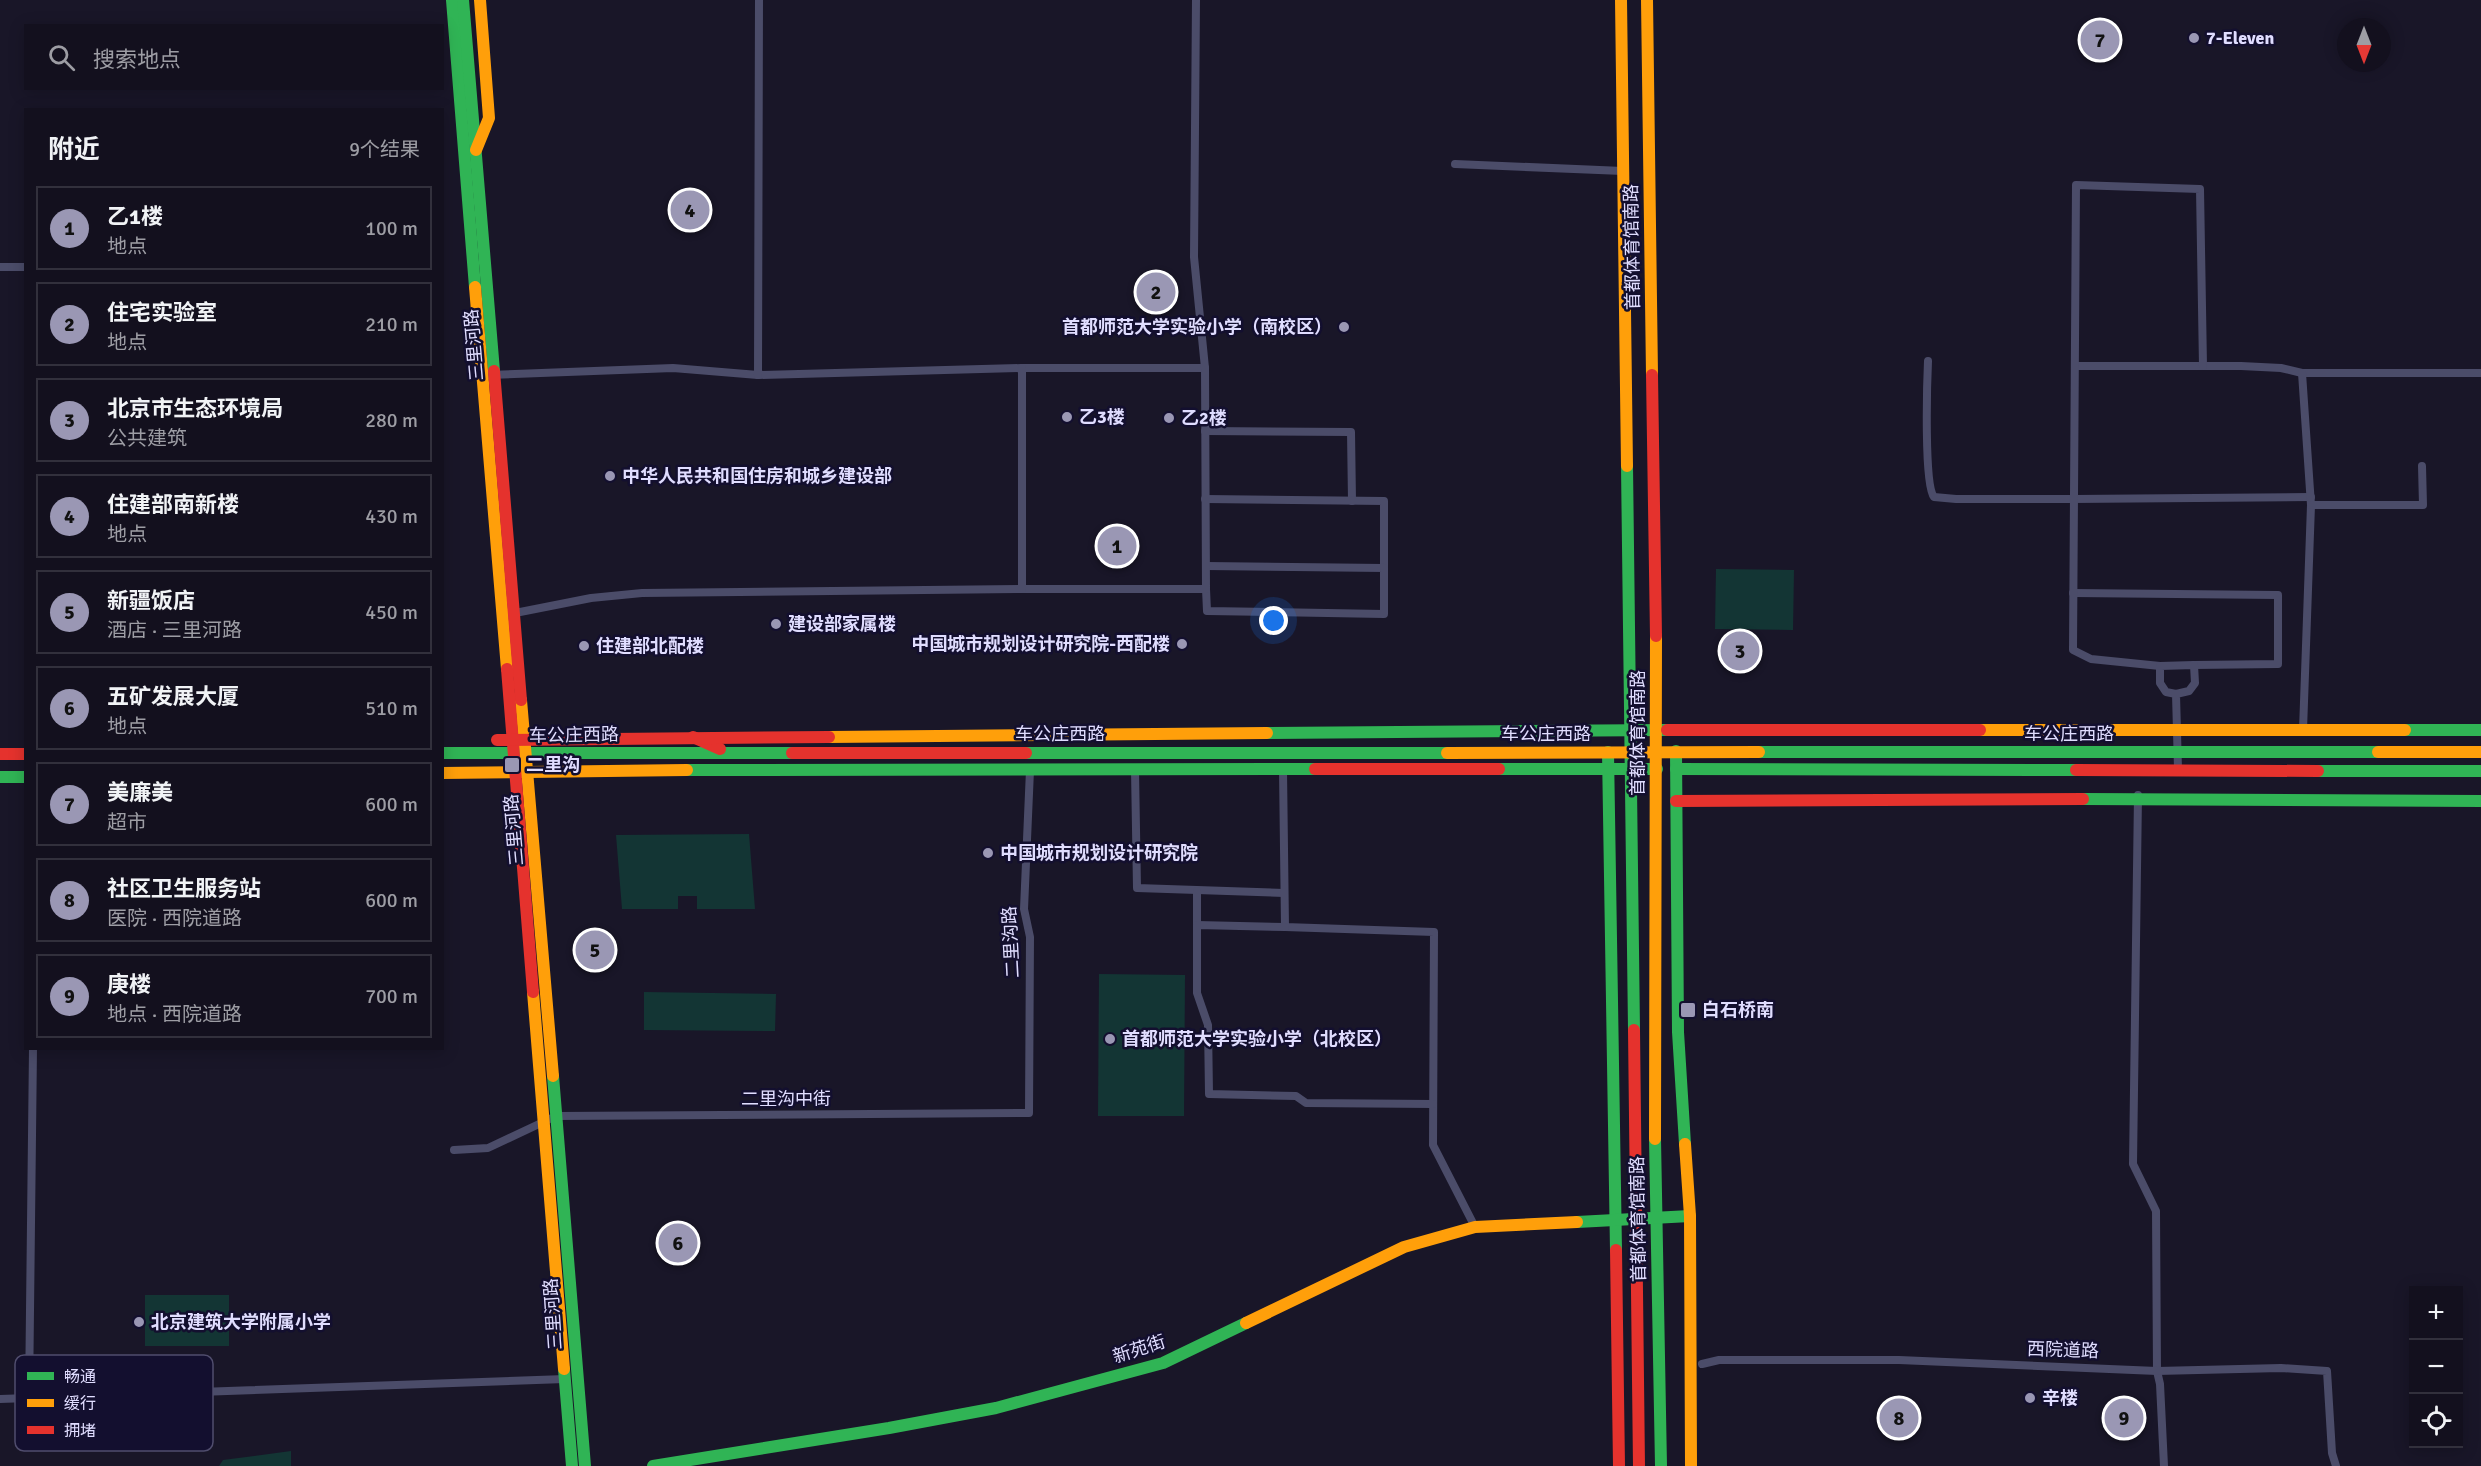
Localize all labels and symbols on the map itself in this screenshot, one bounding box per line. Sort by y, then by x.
pin: 7 [2080,18,2120,63]
north arrow [2337,18,2391,72]
place label: 7-Eleven [2206,27,2274,49]
marker: 7-Eleven [2187,31,2201,45]
street label: 首都体育馆南路 [1620,184,1644,310]
pin: 4 [670,188,710,232]
pin: 2 [1136,270,1176,314]
street label: 三里河路 [460,308,488,382]
place label: 首都师范大学实验小学（南校区） [1062,316,1332,338]
marker: 首都师范大学实验小学（南校区） [1337,320,1351,334]
place label: 乙3楼 [1079,406,1125,428]
place label: 乙2楼 [1181,407,1227,429]
marker: 乙3楼 [1060,410,1074,424]
marker: 乙2楼 [1162,411,1176,425]
place label: 中华人民共和国住房和城乡建设部 [622,465,892,487]
marker: 中华人民共和国住房和城乡建设部 [603,469,617,483]
pin: 1 [1098,524,1136,568]
your location [1259,606,1288,635]
place label: 建设部家属楼 [788,613,896,635]
marker: 建设部家属楼 [769,617,783,631]
pin: 3 [1720,628,1760,674]
place label: 中国城市规划设计研究院-西配楼 [911,633,1170,655]
place label: 住建部北配楼 [596,635,704,657]
marker: 中国城市规划设计研究院-西配楼 [1175,637,1189,651]
marker: 住建部北配楼 [577,639,591,653]
street label: 首都体育馆南路 [1627,670,1649,796]
street label: 车公庄西路 [529,723,619,747]
street label: 车公庄西路 [1015,723,1105,745]
street label: 车公庄西路 [1501,723,1591,745]
street label: 车公庄西路 [2024,723,2114,745]
place label: 二里沟 [526,754,580,776]
marker: 二里沟 [503,756,521,774]
street label: 三里河路 [500,793,528,867]
place label: 中国城市规划设计研究院 [1000,842,1198,864]
marker: 中国城市规划设计研究院 [981,846,995,860]
street label: 二里沟路 [998,905,1024,979]
pin: 5 [576,928,614,972]
place label: 白石桥南 [1702,999,1774,1021]
marker: 白石桥南 [1679,1001,1697,1019]
place label: 首都师范大学实验小学（北校区） [1122,1028,1392,1050]
marker: 首都师范大学实验小学（北校区） [1103,1032,1117,1046]
street label: 二里沟中街 [741,1088,831,1110]
street label: 首都体育馆南路 [1626,1156,1650,1282]
pin: 6 [658,1220,698,1266]
street label: 三里河路 [540,1277,566,1351]
place label: 北京建筑大学附属小学 [151,1311,331,1333]
marker: 北京建筑大学附属小学 [132,1315,146,1329]
street label: 新苑街 [1110,1330,1168,1368]
street label: 西院道路 [2027,1338,2099,1362]
legend [15,1355,213,1451]
text: 畅通 [64,1367,96,1387]
place label: 辛楼 [2042,1387,2078,1409]
marker: 辛楼 [2023,1391,2037,1405]
text: 缓行 [64,1394,96,1414]
pin: 8 [1880,1396,1918,1440]
pin: 9 [2104,1396,2144,1440]
text: 拥堵 [64,1421,96,1441]

